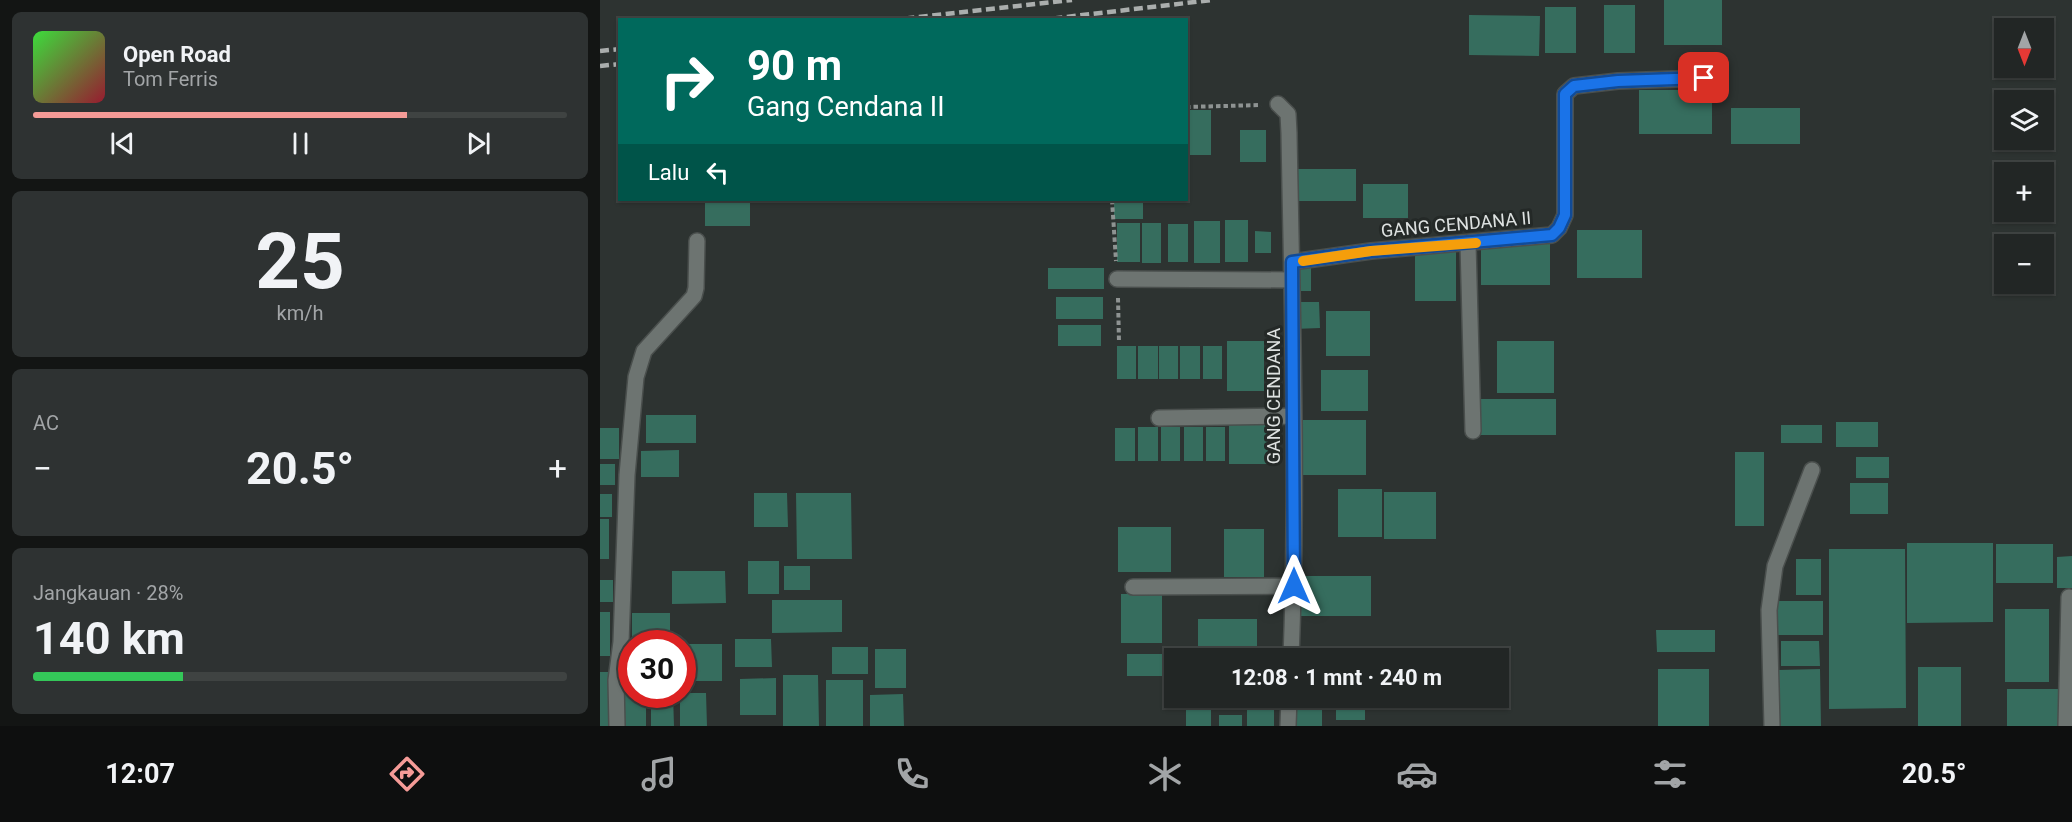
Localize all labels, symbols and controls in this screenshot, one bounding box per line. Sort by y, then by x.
north arrow [1994,18,2054,78]
map controls [1994,18,2054,294]
text: 90 m [747,41,842,90]
text: Open Road [123,42,231,67]
icon: right [648,42,726,120]
pin [1678,52,1729,103]
icon: arrive [1687,61,1720,94]
text: Tom Ferris [123,67,218,91]
button: layers [1994,90,2054,150]
text: Gang Cendana II [747,91,945,123]
icon: previous [106,127,139,160]
icon: pause [284,127,317,160]
icon: next [462,127,495,160]
icon: left [701,156,734,189]
text: Lalu [648,160,689,185]
button: + [1994,162,2054,222]
street label: GANG CENDANA II [1380,207,1532,241]
text: 25 [255,216,345,307]
button: − [1994,234,2054,294]
text: km/h [277,301,323,325]
street label: GANG CENDANA [1263,328,1284,464]
text: AC [33,411,59,435]
text: 20.5° [246,442,354,495]
text: − [33,449,52,488]
text: + [548,449,567,488]
position arrow [1262,554,1326,618]
text: Jangkauan · 28% [33,581,183,605]
text: 140 km [33,612,185,665]
speed limit sign: 30 [618,630,696,708]
text: 12:08 · 1 mnt · 240 m [1231,665,1442,690]
icon: directions [386,753,428,795]
icon: music [638,753,680,795]
icon: phone [891,753,933,795]
icon: climate [1144,753,1186,795]
icon: car [1396,753,1438,795]
icon: filters [1649,753,1691,795]
text: 12:07 [105,758,175,790]
text: 20.5° [1902,758,1967,790]

